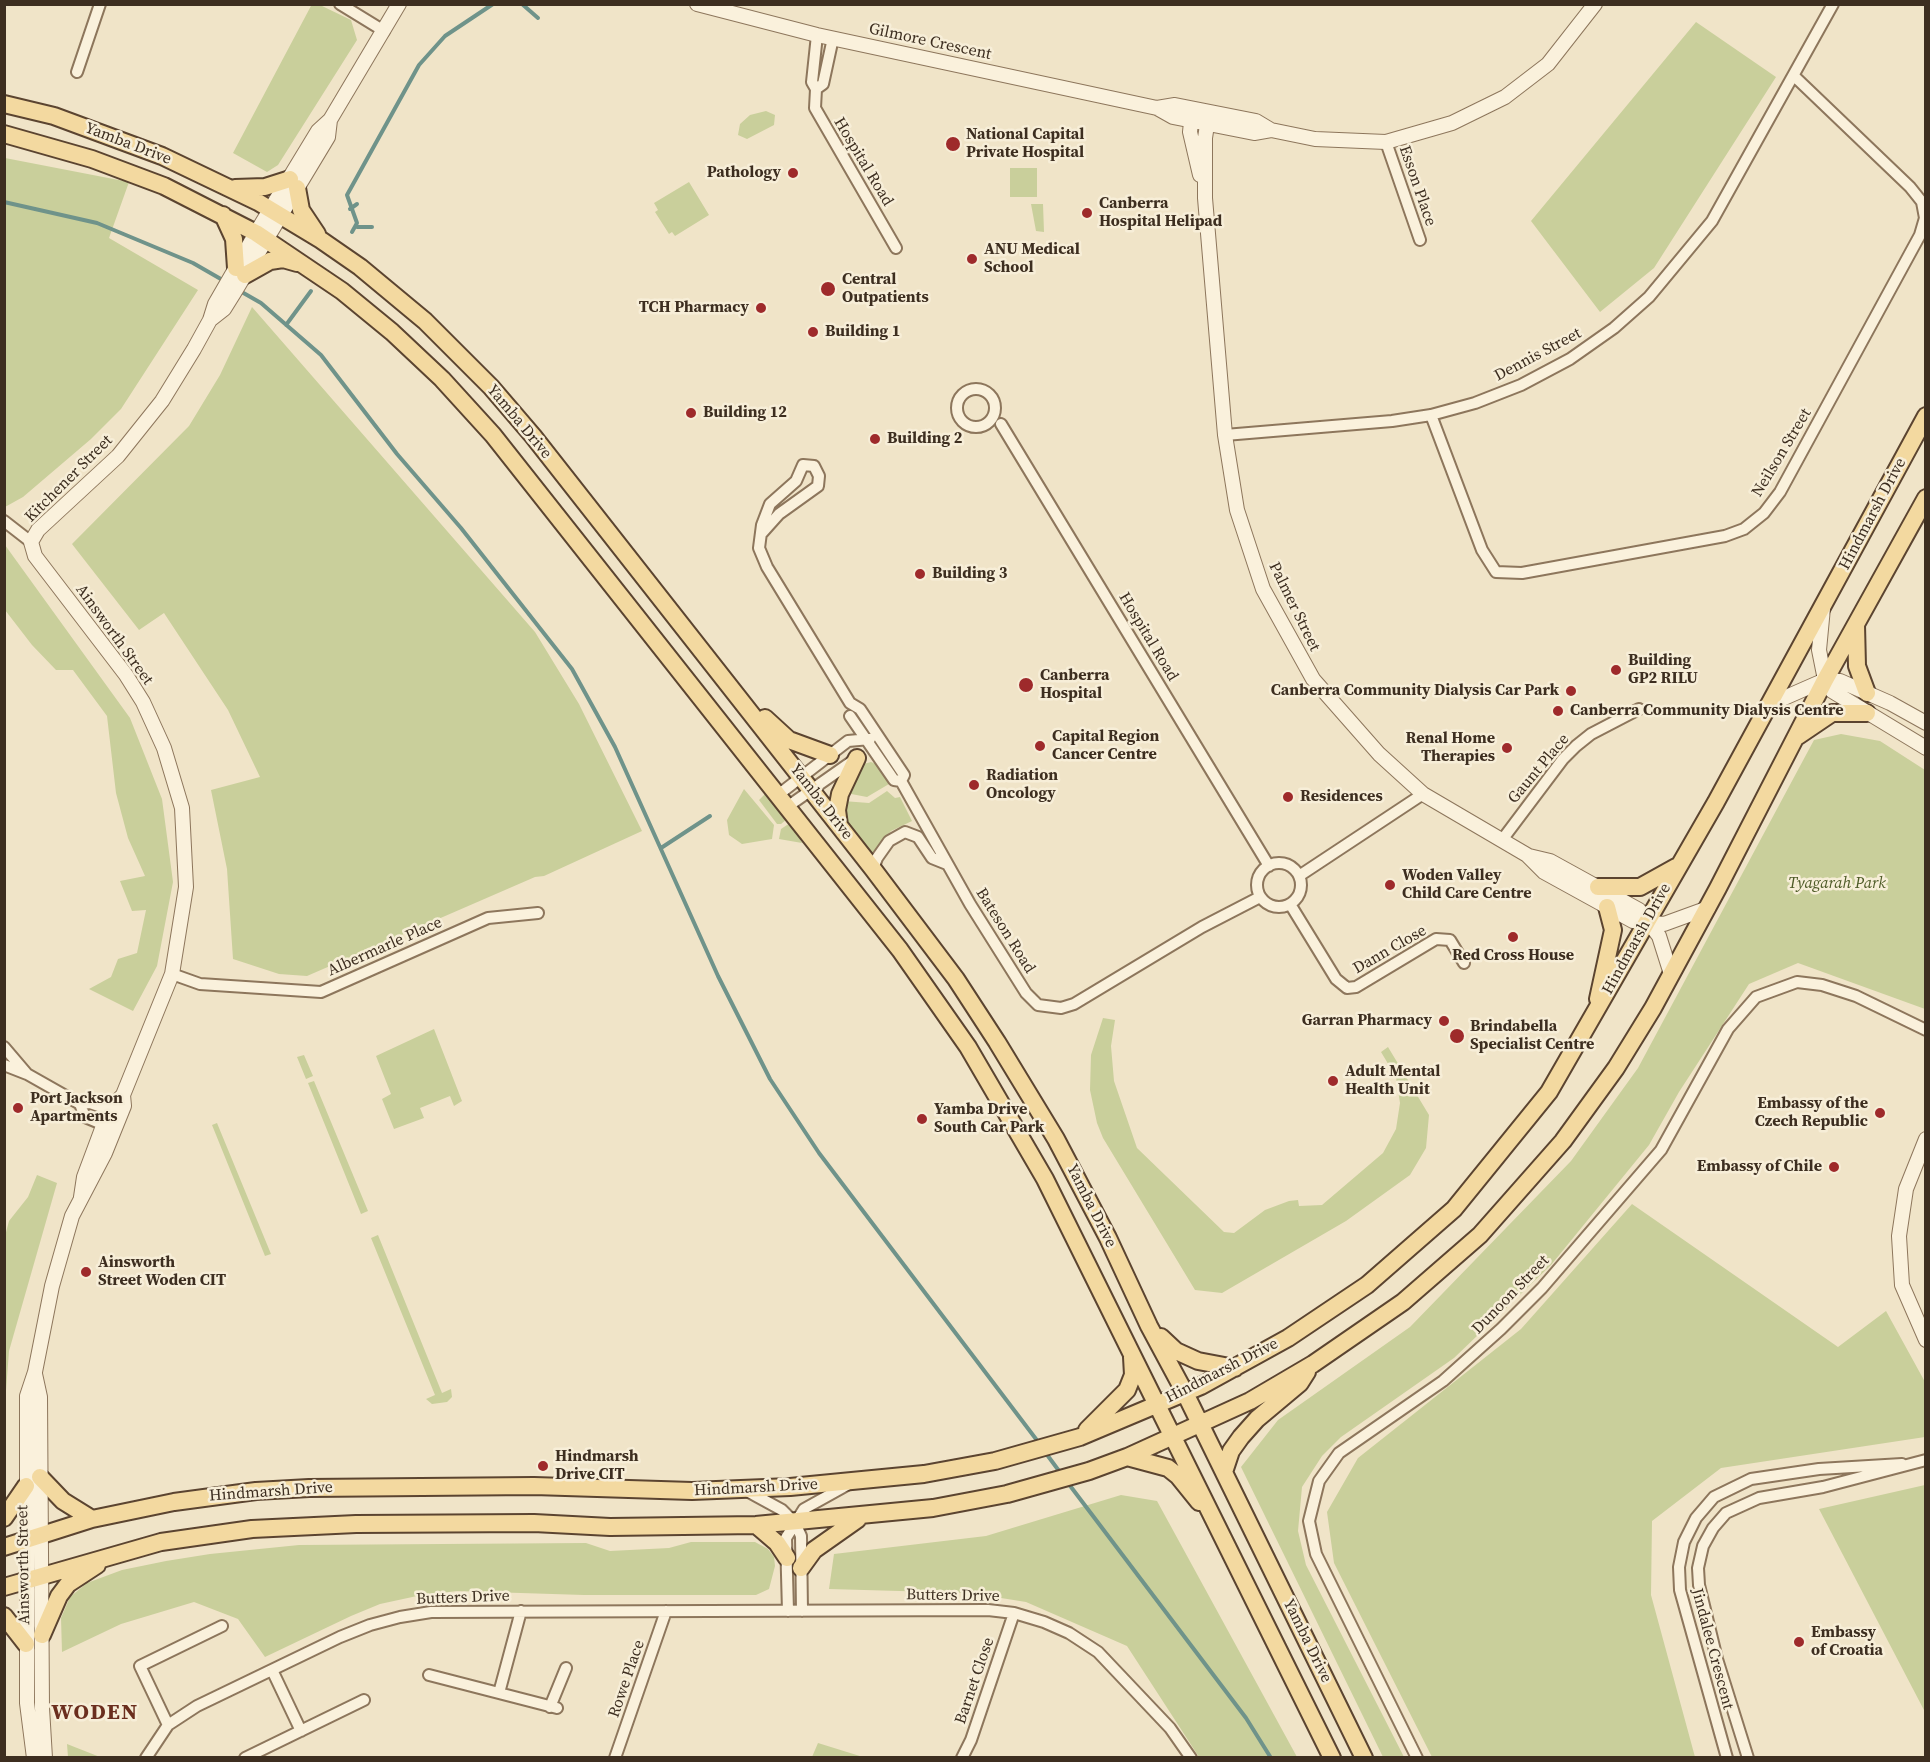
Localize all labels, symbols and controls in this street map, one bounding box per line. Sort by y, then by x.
street label: Gilmore Crescent [867,20,993,64]
street label: Hospital Road [829,114,897,210]
street label: Yamba Drive [82,119,174,169]
place label: National Capital Private Hospital [966,125,1085,163]
marker: National Capital Private Hospital [944,135,962,153]
street label: Esson Place [1394,143,1440,229]
place label: Pathology [707,163,781,183]
marker: Pathology [786,166,800,180]
place label: Canberra Hospital Helipad [1099,194,1222,232]
marker: Canberra Hospital Helipad [1080,206,1094,220]
place label: ANU Medical School [984,240,1080,278]
marker: ANU Medical School [965,252,979,266]
place label: Central Outpatients [842,270,929,308]
marker: Central Outpatients [819,280,837,298]
place label: TCH Pharmacy [639,298,749,318]
marker: TCH Pharmacy [754,301,768,315]
place label: Building 1 [825,322,900,342]
street label: Dennis Street [1491,324,1585,386]
marker: Building 1 [806,325,820,339]
street label: Yamba Drive [482,381,556,463]
place label: Building 12 [703,403,787,423]
street label: Neilson Street [1748,405,1816,501]
marker: Building 12 [684,406,698,420]
place label: Building 2 [887,429,962,449]
street label: Kitchener Street [21,431,117,527]
marker: Building 2 [868,432,882,446]
street label: Hindmarsh Drive [1835,455,1911,573]
street label: Palmer Street [1264,559,1324,655]
place label: Building 3 [932,564,1007,584]
marker: Building 3 [913,567,927,581]
street label: Ainsworth Street [71,581,157,689]
street label: Hospital Road [1114,589,1182,685]
place label: Building GP2 RILU [1628,651,1698,689]
marker: Building GP2 RILU [1609,663,1623,677]
place label: Canberra Hospital [1040,666,1109,704]
marker: Canberra Hospital [1017,676,1035,694]
place label: Canberra Community Dialysis Car Park [1271,681,1559,701]
marker: Canberra Community Dialysis Car Park [1564,684,1578,698]
place label: Canberra Community Dialysis Centre [1570,701,1844,721]
marker: Canberra Community Dialysis Centre [1551,704,1565,718]
place label: Capital Region Cancer Centre [1052,727,1159,765]
place label: Renal Home Therapies [1405,729,1495,767]
street label: Gaunt Place [1504,730,1574,808]
marker: Capital Region Cancer Centre [1033,739,1047,753]
marker: Renal Home Therapies [1500,741,1514,755]
street label: Yamba Drive [785,760,857,844]
place label: Radiation Oncology [986,766,1058,804]
marker: Radiation Oncology [967,778,981,792]
place label: Residences [1300,787,1383,807]
marker: Residences [1281,790,1295,804]
place label: Woden Valley Child Care Centre [1402,866,1532,904]
park label: Tyagarah Park [1788,874,1886,894]
marker: Woden Valley Child Care Centre [1383,878,1397,892]
street label: Hindmarsh Drive [1599,880,1675,998]
street label: Bateson Road [971,885,1039,977]
street label: Albermarle Place [325,913,445,981]
street label: Dann Close [1350,921,1430,979]
marker: Red Cross House [1506,930,1520,944]
place label: Red Cross House [1452,946,1574,966]
place label: Garran Pharmacy [1302,1011,1432,1031]
marker: Garran Pharmacy [1437,1014,1451,1028]
place label: Brindabella Specialist Centre [1470,1017,1594,1055]
marker: Brindabella Specialist Centre [1448,1027,1466,1045]
place label: Adult Mental Health Unit [1345,1062,1440,1100]
marker: Adult Mental Health Unit [1326,1074,1340,1088]
place label: Port Jackson Apartments [30,1089,123,1127]
place label: Embassy of the Czech Republic [1755,1094,1868,1132]
place label: Yamba Drive South Car Park [934,1100,1044,1138]
marker: Port Jackson Apartments [11,1101,25,1115]
marker: Embassy of the Czech Republic [1873,1106,1887,1120]
marker: Yamba Drive South Car Park [915,1112,929,1126]
place label: Embassy of Chile [1697,1157,1822,1177]
marker: Embassy of Chile [1827,1160,1841,1174]
street label: Yamba Drive [1062,1161,1120,1251]
street label: Dunoon Street [1468,1251,1554,1339]
place label: Ainsworth Street Woden CIT [98,1253,226,1291]
marker: Ainsworth Street Woden CIT [79,1265,93,1279]
street label: Hindmarsh Drive [1162,1334,1282,1408]
place label: Hindmarsh Drive CIT [555,1447,639,1485]
marker: Hindmarsh Drive CIT [536,1459,550,1473]
street label: Hindmarsh Drive [694,1475,818,1501]
street label: Hindmarsh Drive [209,1478,333,1506]
street label: Ainsworth Street [13,1505,35,1625]
street label: Butters Drive [906,1586,1000,1606]
street label: Jindalee Crescent [1687,1586,1737,1712]
street label: Butters Drive [416,1587,510,1609]
street label: Yamba Drive [1278,1596,1336,1686]
place label: Embassy of Croatia [1811,1623,1883,1661]
street label: Barnet Close [951,1635,999,1727]
marker: Embassy of Croatia [1792,1635,1806,1649]
street label: Rowe Place [605,1638,649,1720]
district label: WODEN [51,1700,139,1726]

